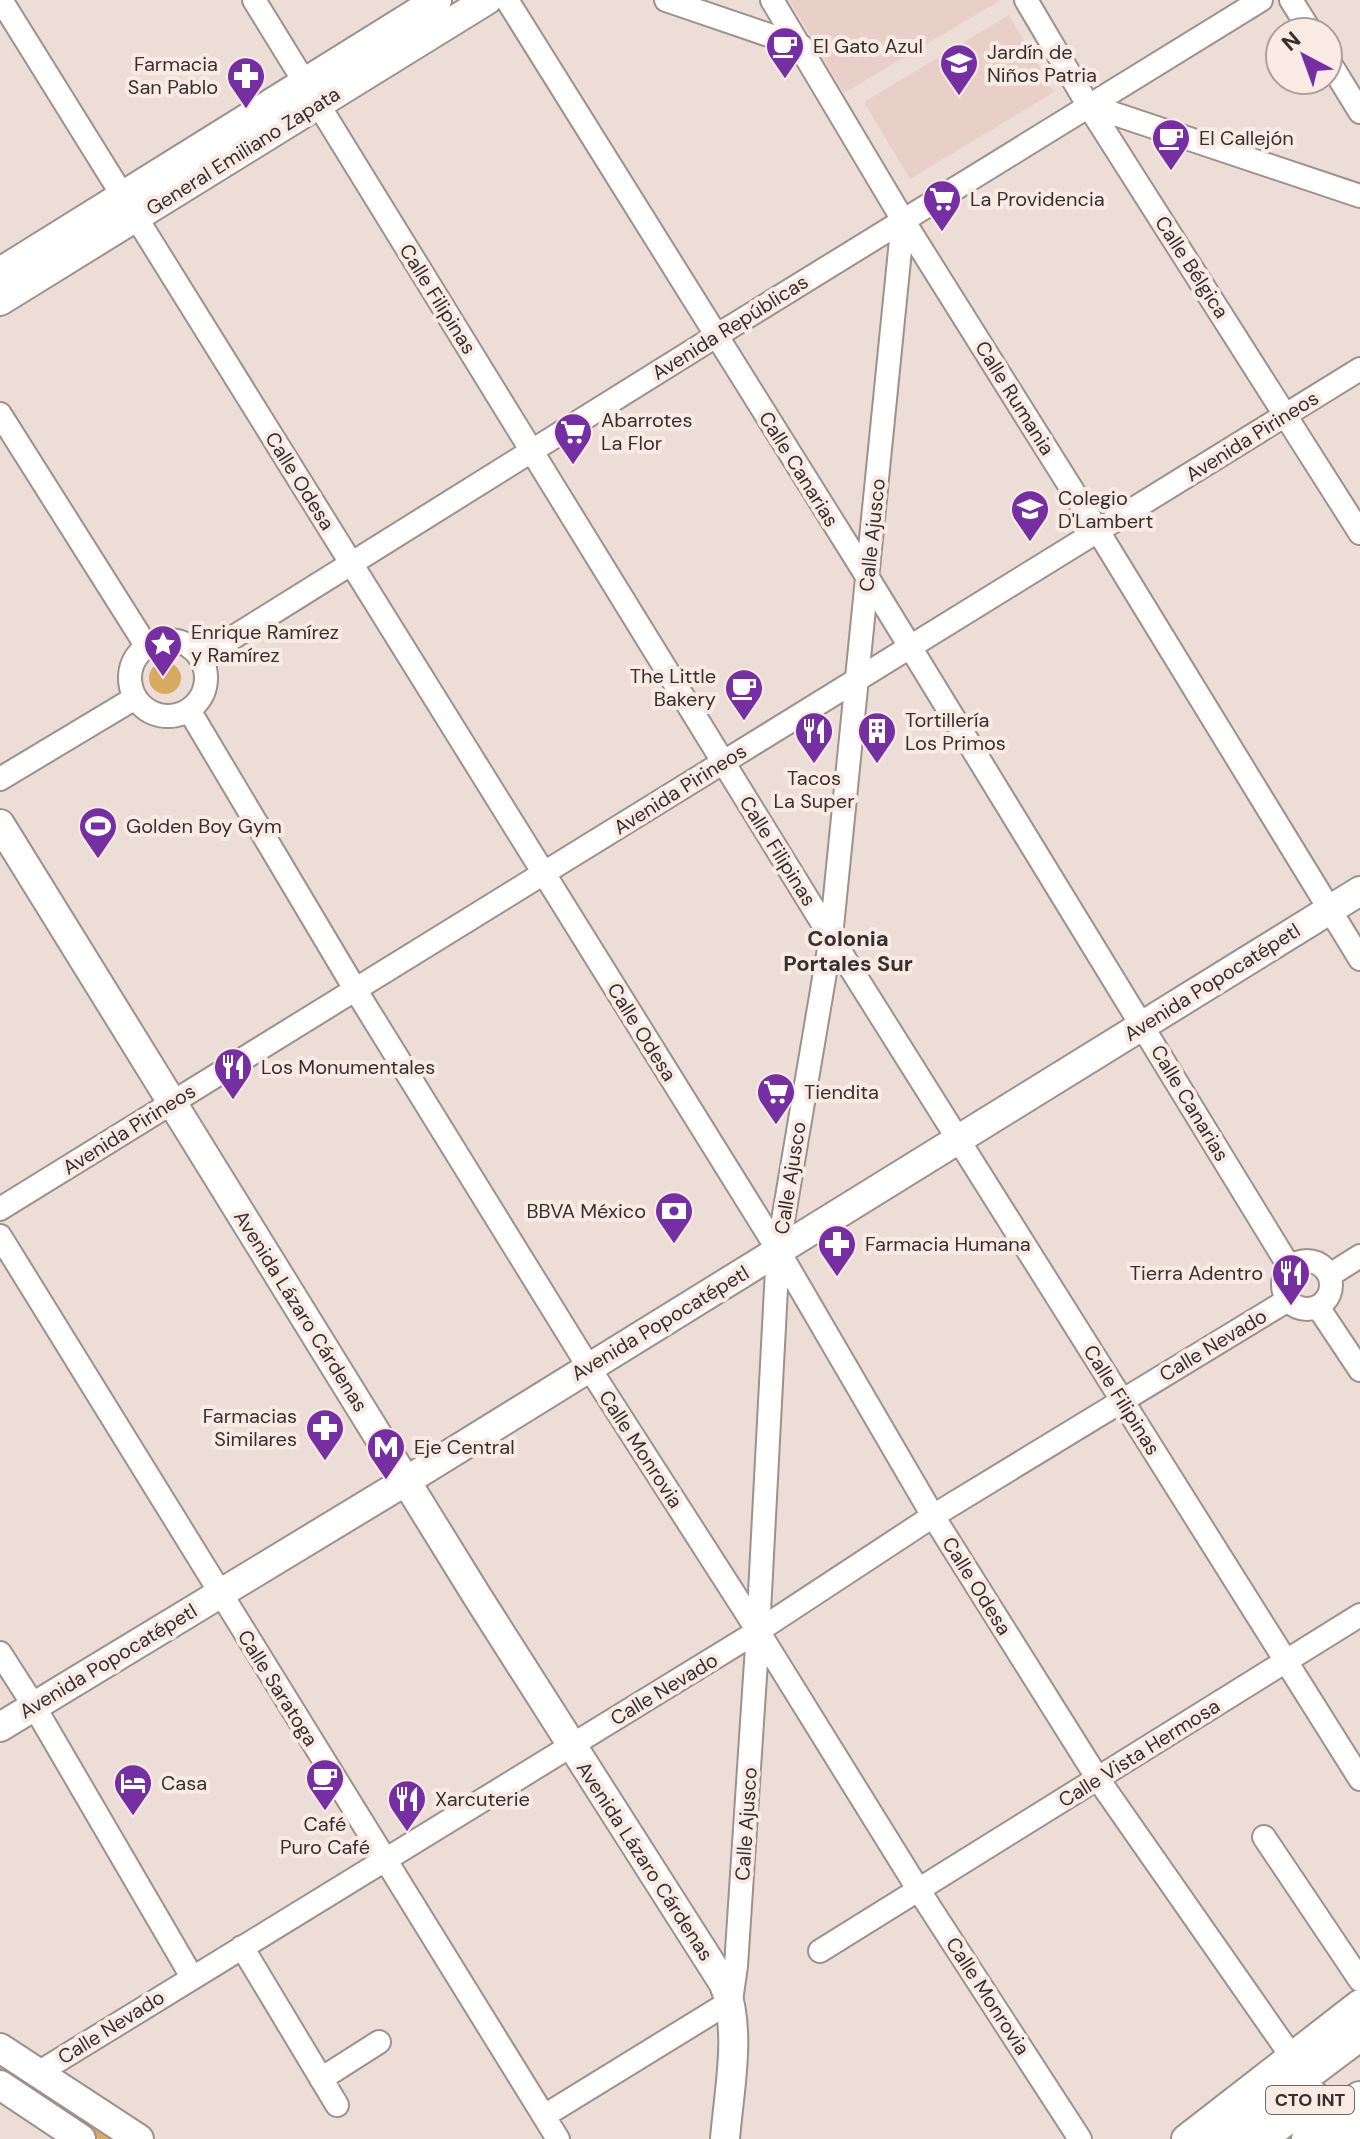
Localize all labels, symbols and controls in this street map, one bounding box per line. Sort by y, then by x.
north arrow [1264,16,1344,96]
cafe icon: El Gato Azul [764,25,806,80]
text: N [1276,25,1307,57]
place label: El Gato Azul [813,33,923,59]
place label: Jardín de Niños Patria [987,39,1097,88]
school or university icon: Jardín de Niños Patria [938,42,980,97]
place label: Farmacia San Pablo [128,51,218,100]
pharmacy icon: Farmacia San Pablo [225,55,267,110]
street label: General Emiliano Zapata [141,81,345,221]
cafe icon: El Callejón [1150,117,1192,172]
place label: El Callejón [1199,125,1294,151]
supermarket icon: La Providencia [921,178,963,233]
place label: La Providencia [970,186,1105,212]
street label: Calle Bélgica [1149,211,1235,323]
street label: Calle Filipinas [394,239,482,359]
street label: Avenida Repúblicas [647,268,813,386]
street label: Calle Rumania [970,336,1060,460]
street label: Avenida Pirineos [1181,385,1323,487]
street label: Calle Canarias [753,406,845,532]
place label: Abarrotes La Flor [601,407,693,456]
supermarket icon: Abarrotes La Flor [552,411,594,466]
street label: Calle Odesa [260,427,340,535]
street label: Calle Ajusco [853,477,891,593]
place label: Colegio D'Lambert [1058,485,1153,534]
school or university icon: Colegio D'Lambert [1009,488,1051,543]
place label: Enrique Ramírez y Ramírez [191,619,339,668]
place icon: Enrique Ramírez y Ramírez [142,623,184,678]
place label: The Little Bakery [630,663,716,712]
cafe icon: The Little Bakery [723,667,765,722]
place label: Tortillería Los Primos [905,707,1006,756]
restaurant icon: Tacos La Super [793,710,835,765]
building icon: Tortillería Los Primos [856,710,898,765]
street label: Avenida Pirineos [609,738,751,840]
place label: Tacos La Super [773,765,855,814]
street label: Calle Filipinas [734,791,822,911]
sports icon: Golden Boy Gym [77,805,119,860]
place label: Golden Boy Gym [126,813,282,839]
street label: Avenida Popocatépetl [1119,917,1305,1047]
district label: Colonia Portales Sur [783,924,913,978]
street label: Calle Odesa [602,978,682,1086]
street label: Calle Canarias [1145,1040,1235,1166]
restaurant icon: Los Monumentales [212,1046,254,1101]
place label: Los Monumentales [261,1054,435,1080]
supermarket icon: Tiendita [755,1071,797,1126]
street label: Avenida Pirineos [58,1078,200,1180]
place label: Tiendita [804,1079,879,1105]
street label: Calle Ajusco [768,1120,812,1236]
bank icon: BBVA México [653,1190,695,1245]
place label: BBVA México [527,1198,646,1224]
street label: Avenida Lázaro Cárdenas [228,1205,374,1417]
pharmacy icon: Farmacia Humana [816,1223,858,1278]
place label: Farmacia Humana [865,1231,1031,1257]
restaurant icon: Tierra Adentro [1270,1252,1312,1307]
street label: Avenida Popocatépetl [566,1260,754,1386]
place label: Tierra Adentro [1130,1260,1263,1286]
street label: Calle Nevado [1154,1303,1272,1387]
street label: Calle Filipinas [1078,1340,1166,1460]
street label: Calle Monrovia [593,1385,689,1513]
place label: Farmacias Similares [203,1403,297,1452]
pharmacy icon: Farmacias Similares [304,1407,346,1462]
metro station icon: Eje Central [365,1426,407,1481]
place label: Eje Central [414,1434,515,1460]
street label: Calle Odesa [937,1532,1017,1640]
street label: Avenida Popocatépetl [14,1598,202,1724]
street label: Calle Saratoga [232,1625,324,1751]
street label: Calle Nevado [605,1647,723,1731]
street label: Calle Vista Hermosa [1053,1693,1225,1813]
street label: Avenida Lázaro Cárdenas [571,1756,719,1966]
cafe icon: Café Puro Café [304,1757,346,1812]
hotel icon: Casa [112,1762,154,1817]
street label: Calle Ajusco [729,1766,763,1882]
place label: Casa [161,1770,207,1796]
restaurant icon: Xarcuterie [386,1778,428,1833]
place label: Xarcuterie [435,1786,530,1812]
place label: Café Puro Café [280,1811,370,1860]
street label: Calle Monrovia [940,1932,1036,2060]
street label: Calle Nevado [53,1984,169,2070]
road number: CTO INT [1266,2086,1354,2114]

